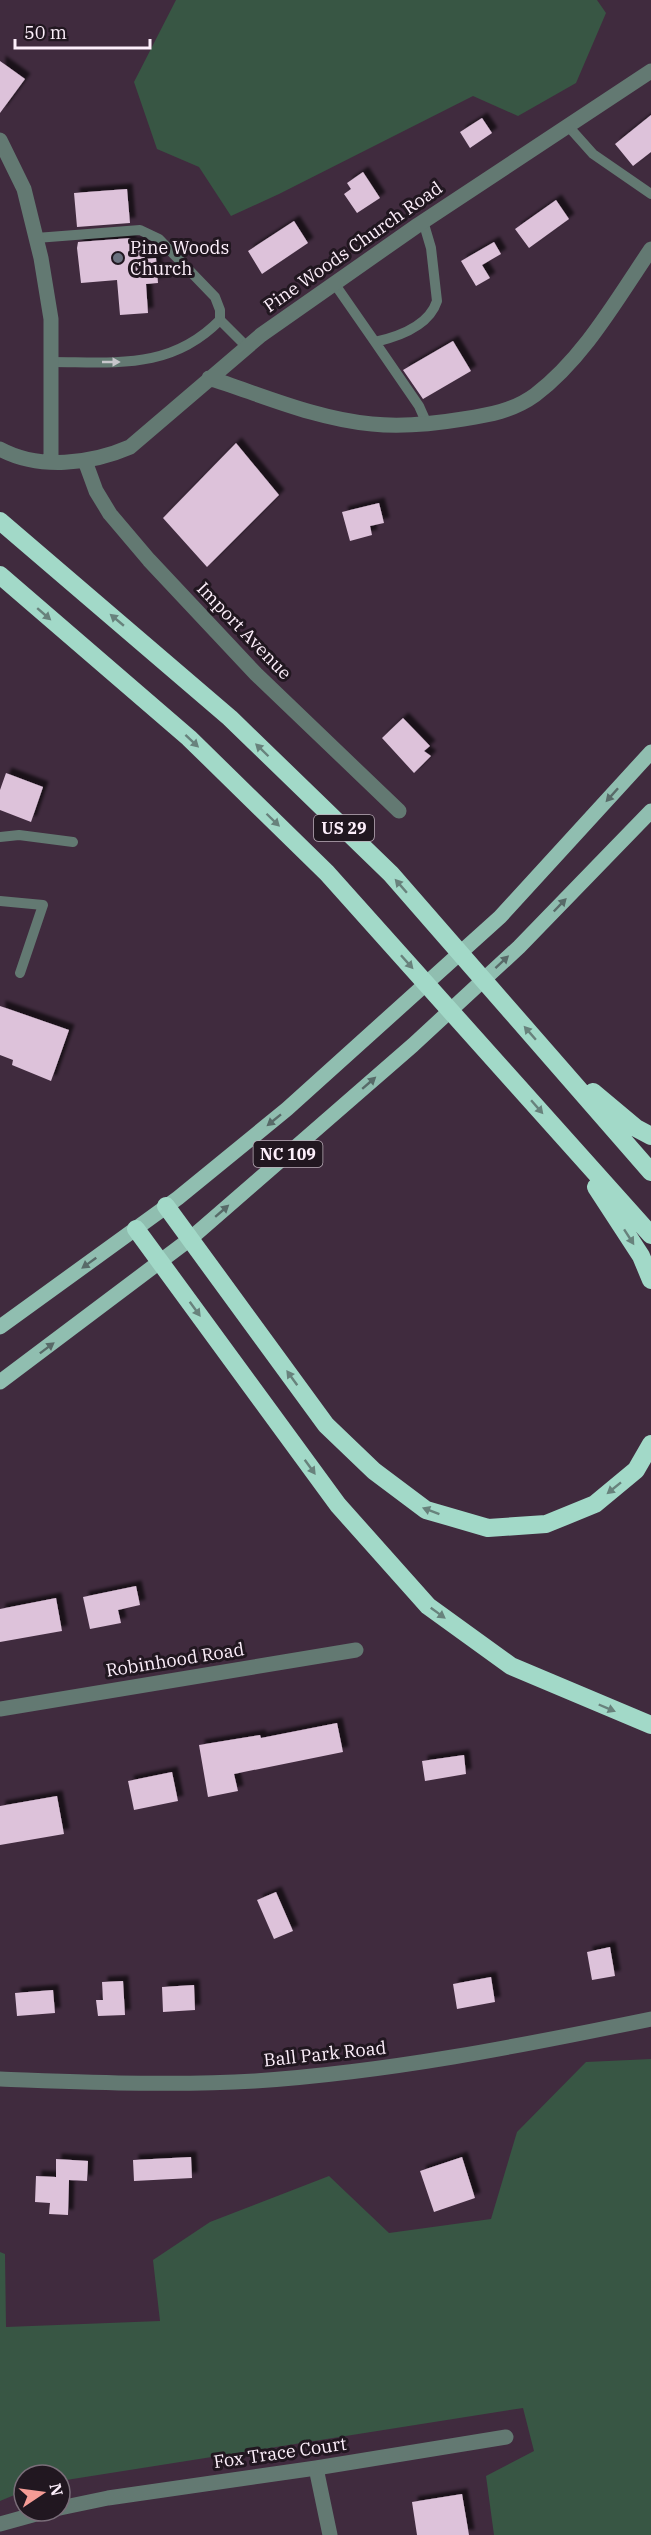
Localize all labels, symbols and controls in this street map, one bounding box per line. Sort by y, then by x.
scale bar [15,12,150,50]
text: 50 m [24,21,67,44]
street label: Pine Woods Church Road [259,176,447,317]
place label: Pine Woods Church [130,236,229,280]
marker: Pine Woods Church [111,251,125,265]
one-way arrow [101,357,120,367]
street label: Import Avenue [192,577,297,684]
one-way arrow [36,607,52,620]
one-way arrow [110,614,125,627]
one-way arrow [184,734,199,748]
one-way arrow [256,743,270,757]
one-way arrow [606,787,619,802]
one-way arrow [265,813,280,827]
road number: US 29 [314,815,374,841]
one-way arrow [395,878,408,894]
one-way arrow [553,897,567,912]
one-way arrow [400,954,414,969]
one-way arrow [495,955,510,969]
one-way arrow [524,1026,537,1041]
one-way arrow [361,1077,376,1090]
one-way arrow [530,1099,543,1114]
one-way arrow [266,1114,281,1126]
road number: NC 109 [254,1141,322,1167]
one-way arrow [214,1205,229,1218]
one-way arrow [623,1229,634,1245]
one-way arrow [81,1257,97,1269]
one-way arrow [189,1301,201,1317]
one-way arrow [40,1342,55,1354]
one-way arrow [286,1371,298,1387]
one-way arrow [304,1458,316,1474]
one-way arrow [606,1481,622,1494]
one-way arrow [422,1506,440,1516]
one-way arrow [430,1607,445,1619]
street label: Robinhood Road [104,1637,246,1682]
one-way arrow [599,1703,617,1713]
street label: Ball Park Road [262,2036,387,2071]
street label: Fox Trace Court [212,2432,348,2473]
north arrow [12,2463,72,2523]
text: N [45,2481,68,2498]

